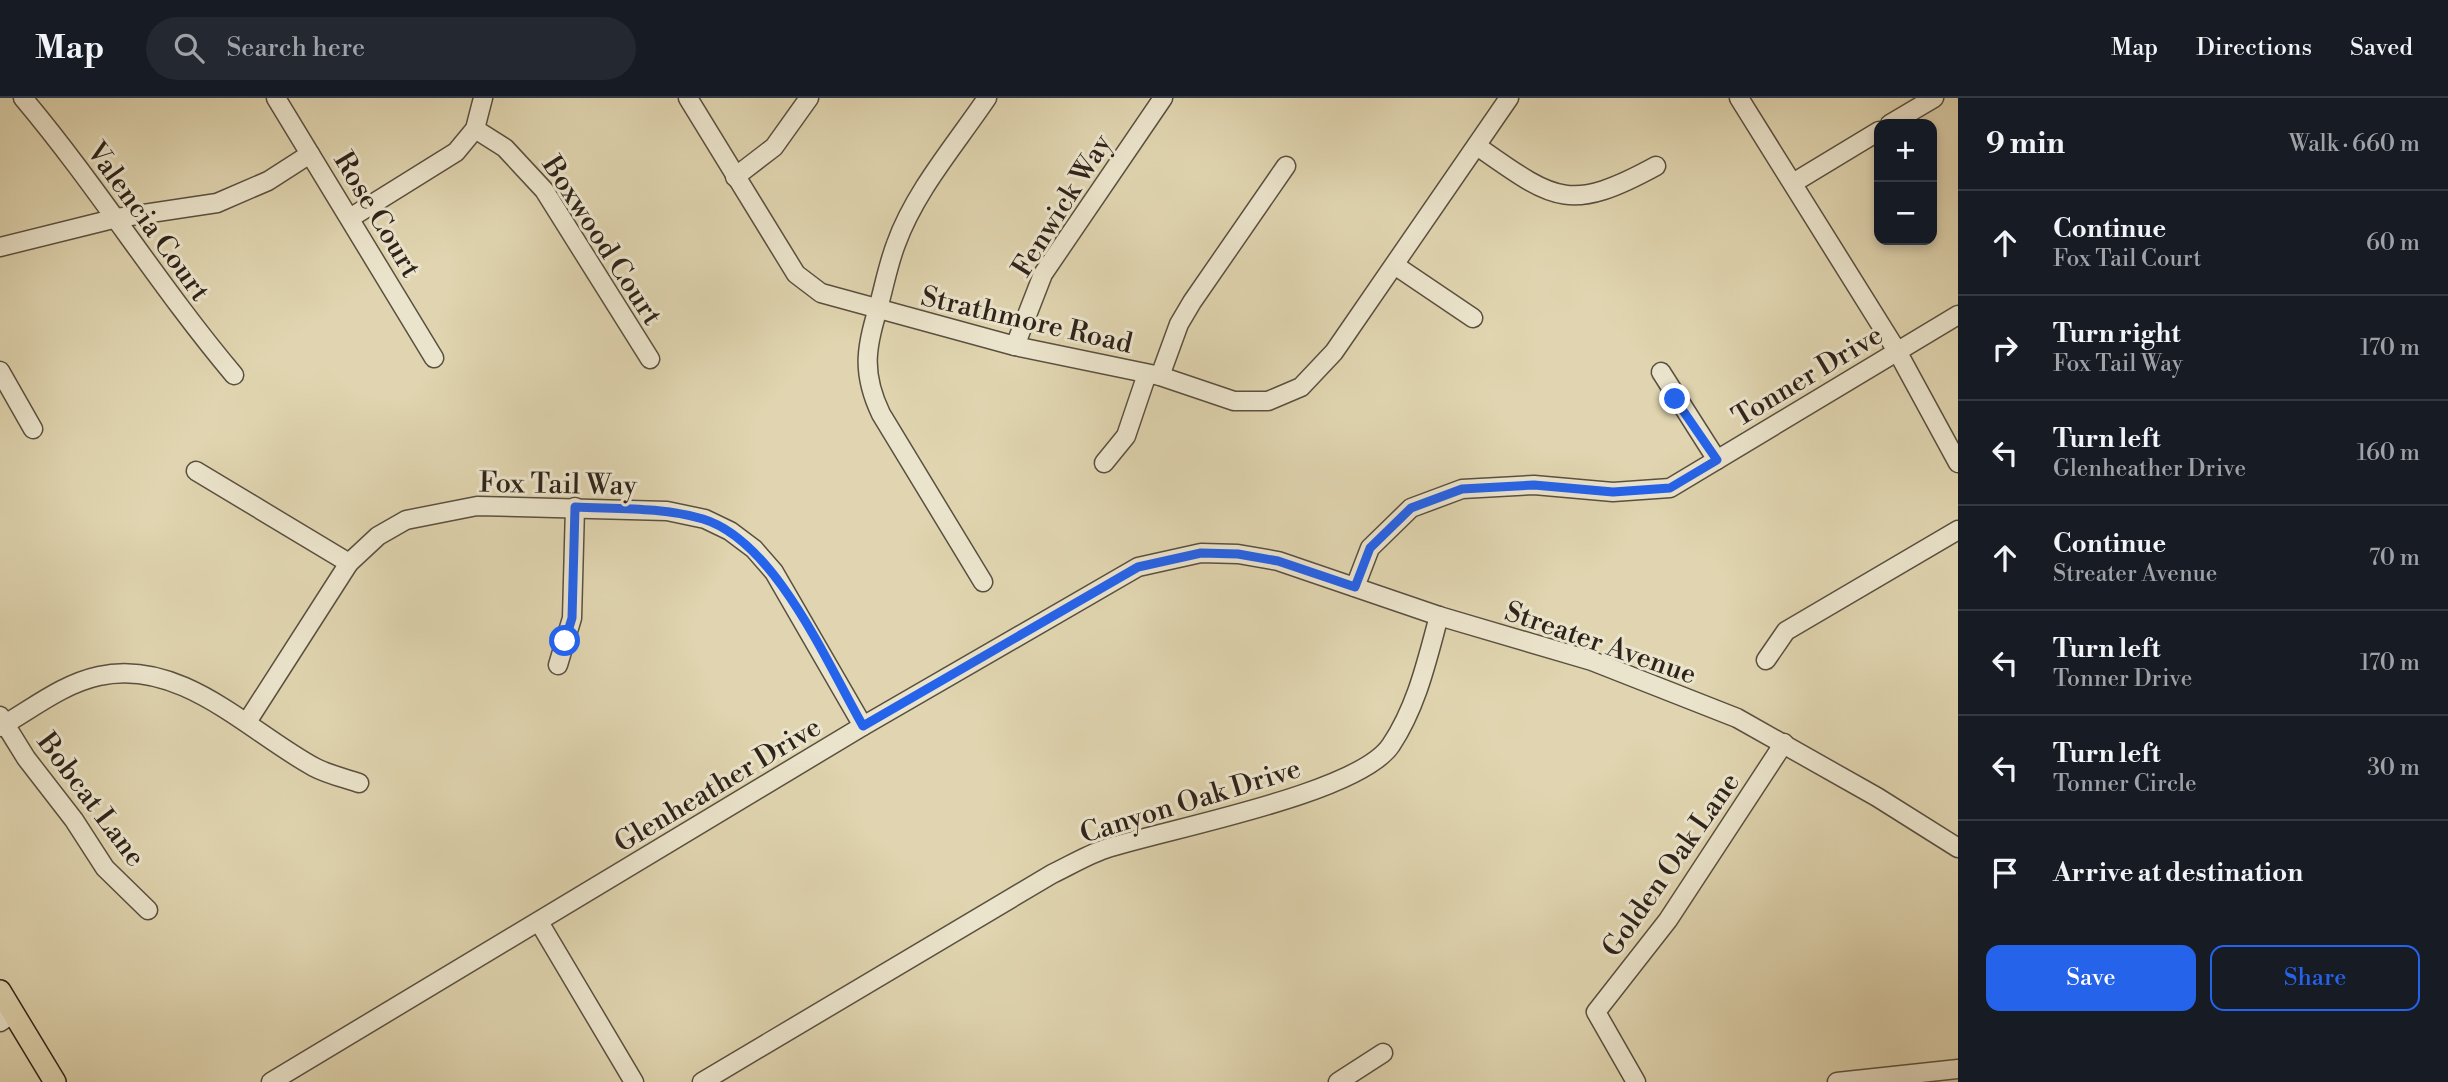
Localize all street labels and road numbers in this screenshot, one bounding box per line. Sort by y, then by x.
street label: Fenwick Way [1005,128,1120,284]
street label: Valencia Court [78,135,217,308]
street label: Rose Court [325,145,428,284]
street label: Boxwood Court [533,149,670,332]
street label: Strathmore Road [917,279,1136,362]
street label: Tonner Drive [1726,318,1889,435]
street label: Fox Tail Way [479,466,638,503]
street label: Streater Avenue [1500,594,1701,693]
street label: Glenheather Drive [608,710,827,861]
street label: Bobcat Lane [28,725,153,874]
street label: Canyon Oak Drive [1076,751,1305,852]
street label: Golden Oak Lane [1595,766,1748,964]

